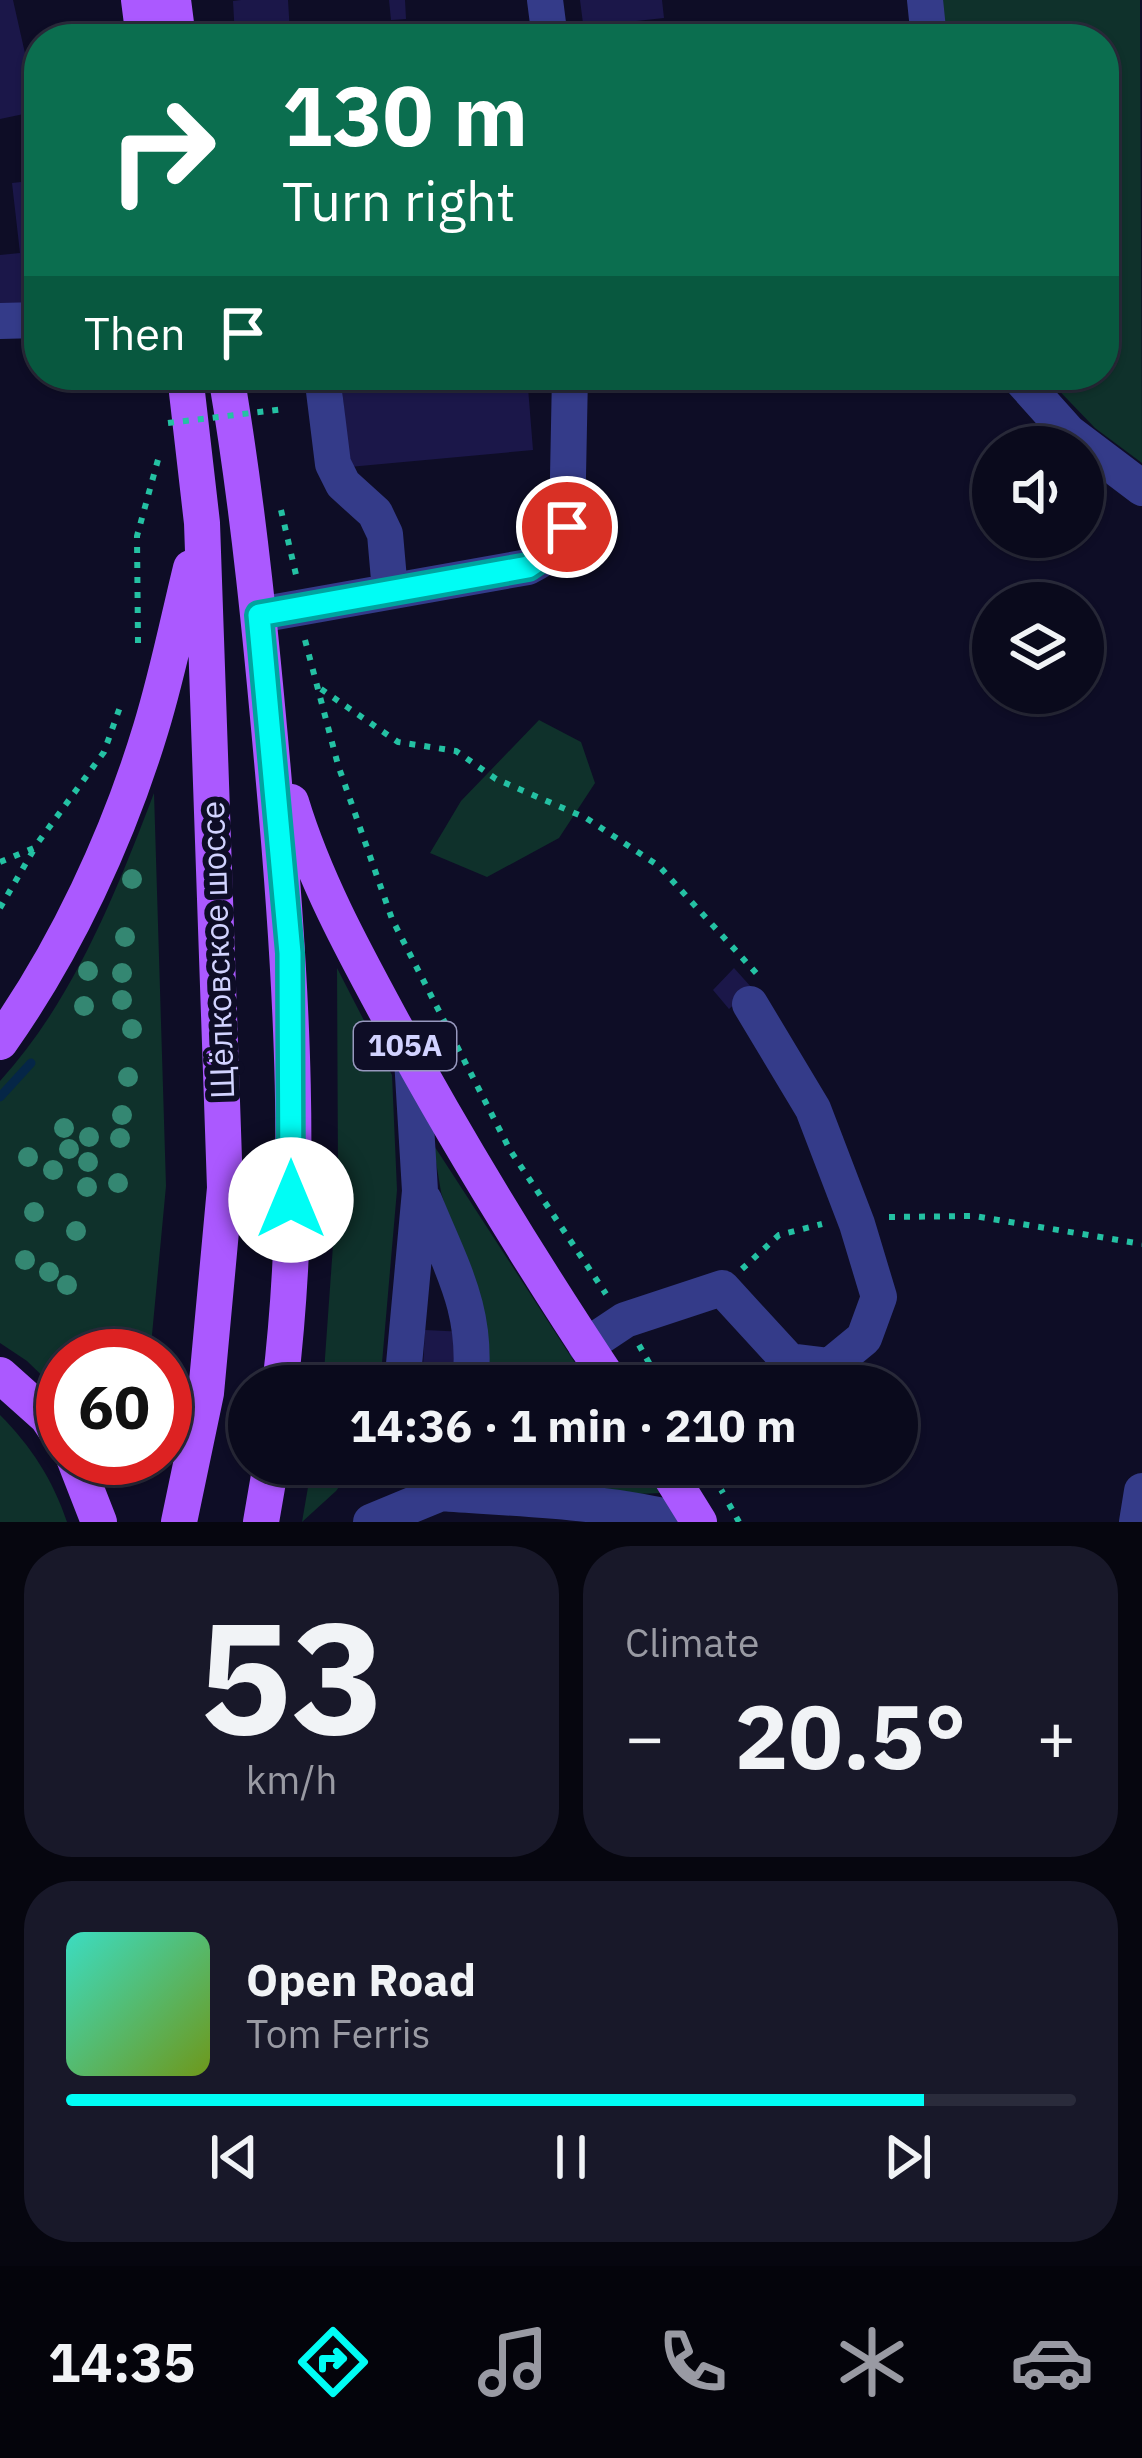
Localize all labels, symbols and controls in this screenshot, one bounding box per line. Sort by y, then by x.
text: 130 m [282,60,528,169]
icon: right [84,72,240,228]
text: Turn right [282,166,516,236]
icon: arrive [210,300,276,366]
text: Then [84,304,186,362]
map controls [972,426,1104,714]
button: sound [972,426,1104,558]
pin [516,476,618,578]
icon: arrive [534,494,600,560]
button: layers [972,582,1104,714]
street label: Щёлковское шоссе [190,800,243,1100]
road number: 105A [354,1022,456,1070]
position arrow [228,1137,354,1263]
speed limit sign: 60 [36,1329,192,1485]
text: 14:36 · 1 min · 210 m [350,1396,796,1454]
text: 53 [198,1574,385,1777]
text: Climate [625,1617,759,1668]
text: 20.5° [734,1677,967,1794]
text: − [625,1693,665,1779]
text: + [1036,1693,1076,1779]
text: km/h [246,1754,337,1805]
text: Open Road [246,1950,476,2008]
text: Tom Ferris [246,2008,430,2059]
icon: previous [201,2124,267,2190]
icon: pause [538,2124,604,2190]
icon: next [875,2124,941,2190]
icon: directions [291,2320,375,2404]
icon: music [471,2320,555,2404]
icon: phone [651,2320,735,2404]
icon: climate [830,2320,914,2404]
icon: car [1010,2320,1094,2404]
text: 14:35 [48,2327,195,2397]

